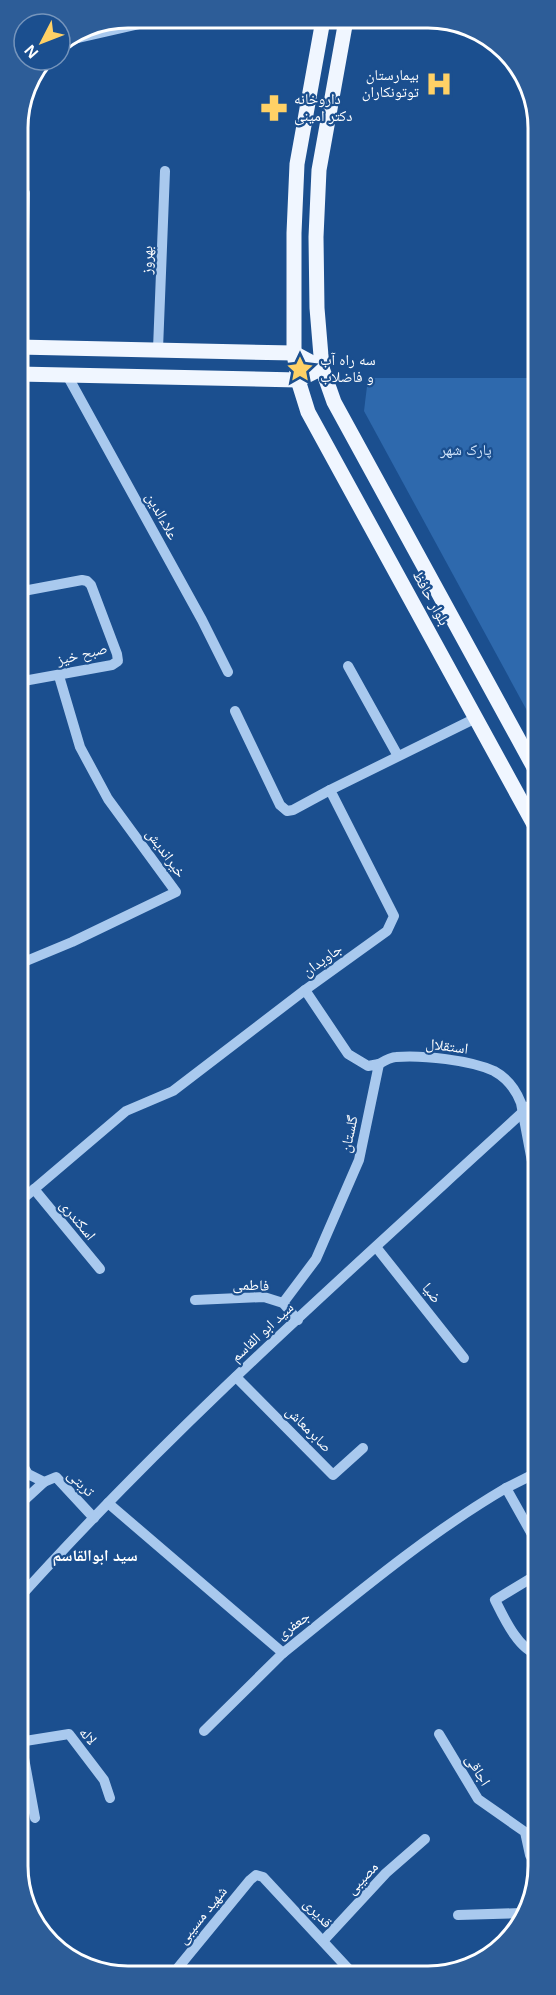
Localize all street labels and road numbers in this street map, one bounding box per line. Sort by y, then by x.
street label: بهروز [137,245,156,276]
street label: علاءالدین [141,489,182,544]
street label: بلوار حافظ [409,568,453,628]
street label: صبح خیز [54,639,109,670]
street label: خیراندیش [141,825,190,882]
street label: جاویدان [299,939,346,981]
street label: استقلال [425,1034,469,1059]
street label: گلستان [336,1113,363,1155]
street label: اسکندری [55,1196,100,1245]
street label: فاطمی [232,1275,270,1296]
street label: ضیا [419,1279,446,1306]
street label: سید ابو القاسم [227,1298,298,1366]
street label: صابرمعاش [281,1402,336,1457]
street label: تربتی [63,1466,99,1501]
street label: جعفری [273,1607,314,1644]
street label: لاله [76,1723,101,1748]
street label: اجاقی [461,1751,494,1790]
street label: مصیبی [342,1858,383,1899]
street label: شهید مسیبی [173,1882,232,1948]
street label: قدیری [299,1894,336,1932]

